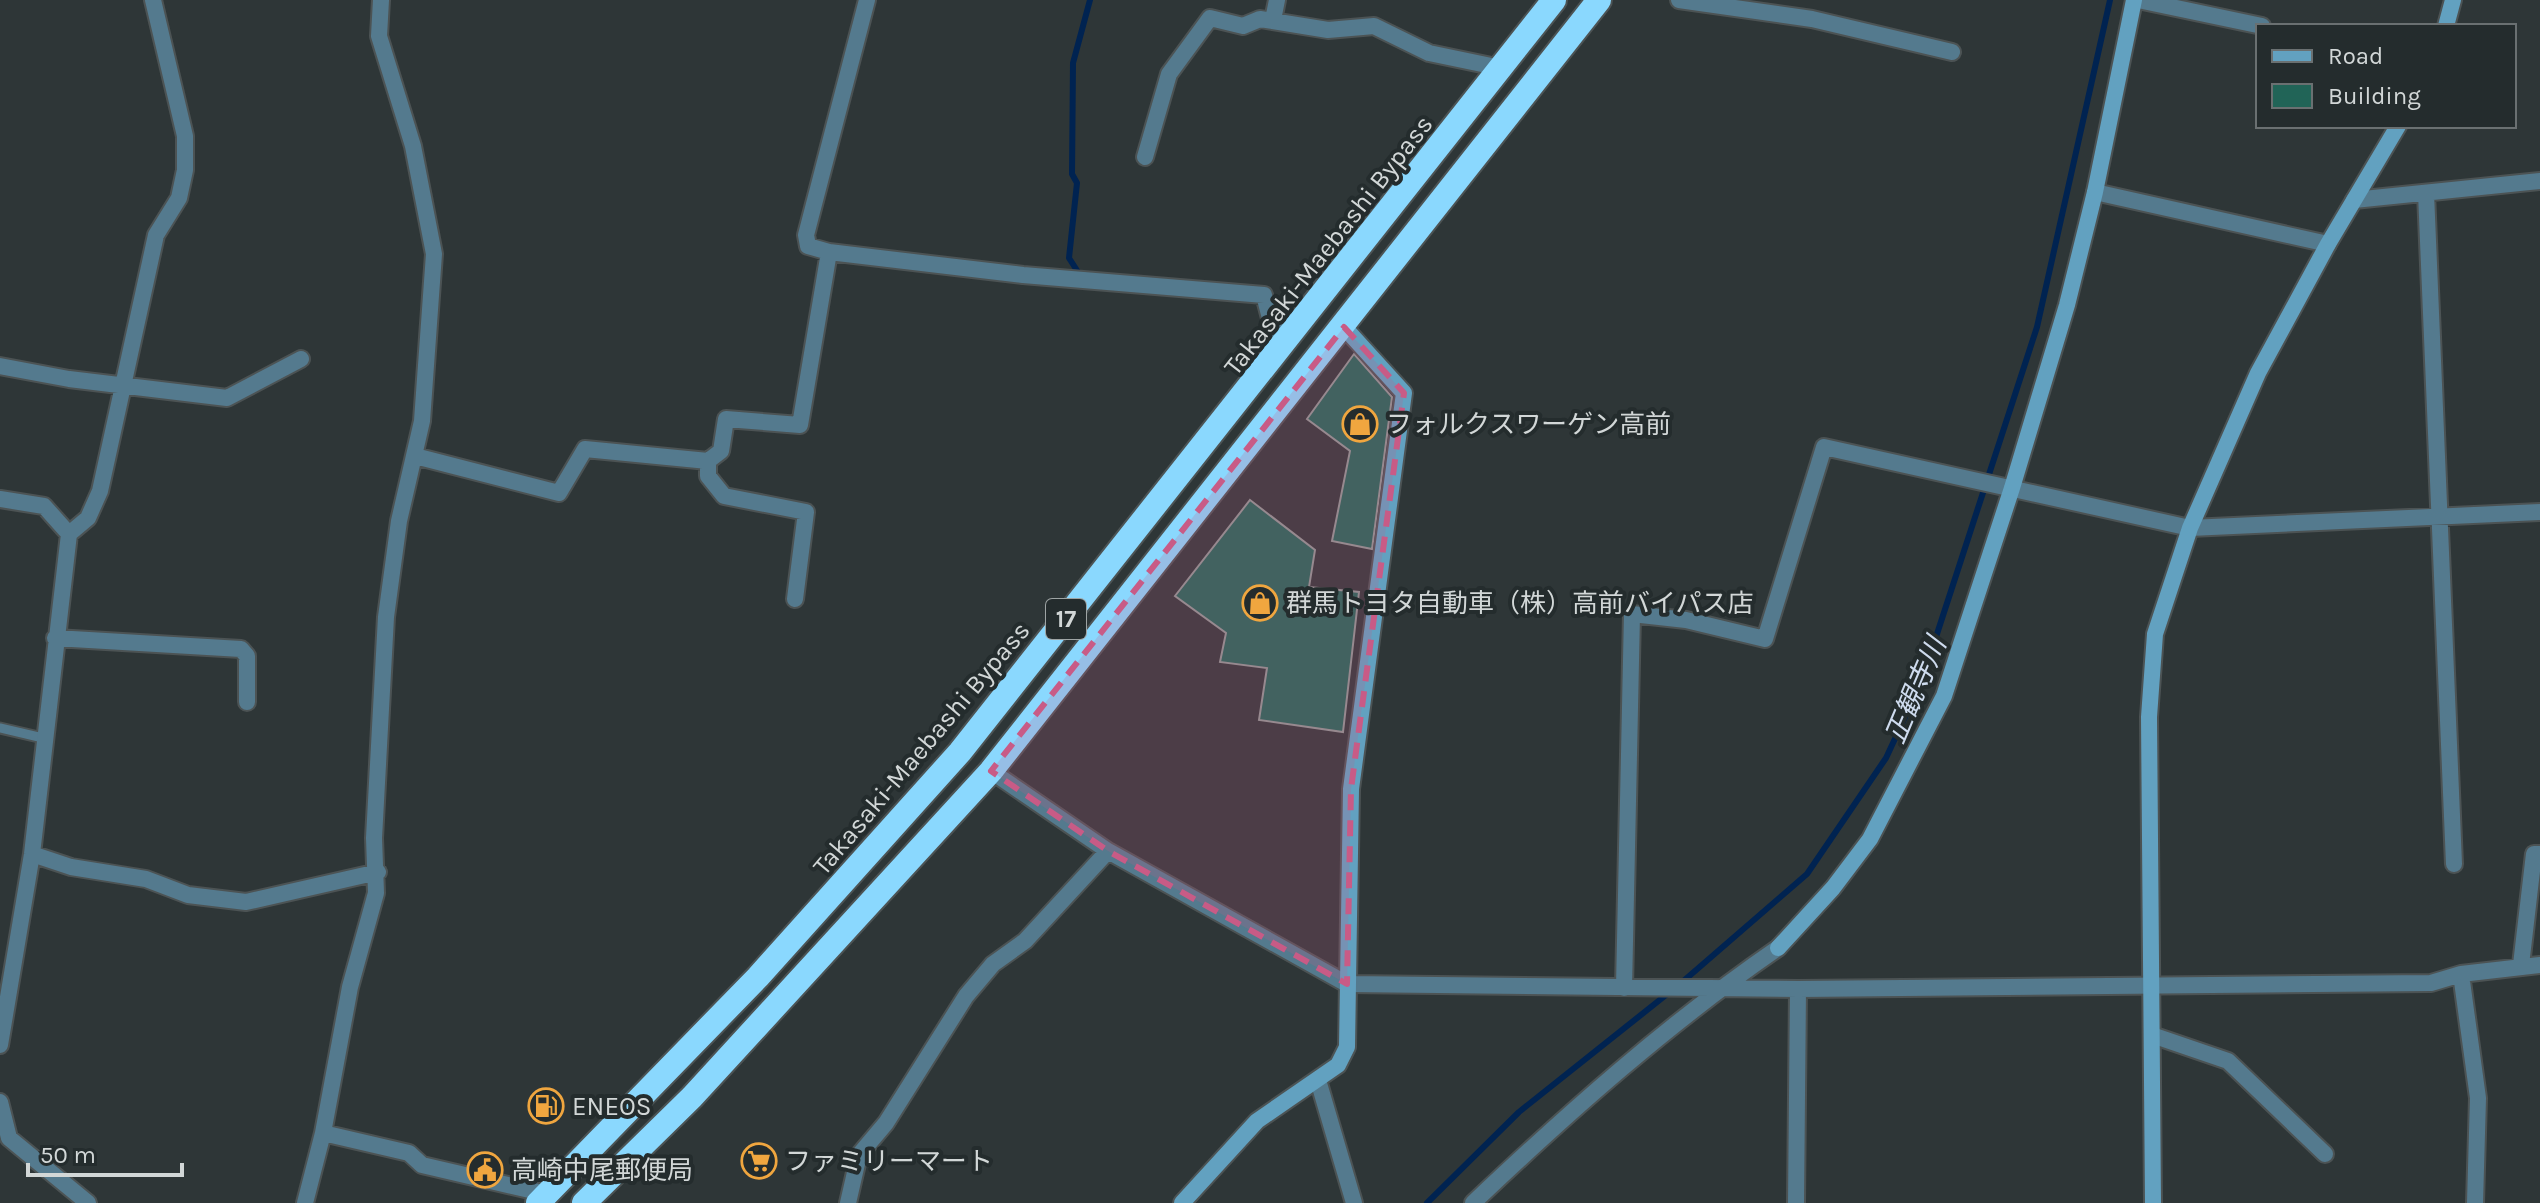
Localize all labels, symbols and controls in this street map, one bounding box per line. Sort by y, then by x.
legend [2256,24,2516,128]
text: Road [2328,42,2383,70]
text: Building [2328,82,2421,110]
street label: Takasaki-Maebashi Bypass [1217,109,1439,381]
shop icon: フォルクスワーゲン高前 [1341,405,1379,443]
place label: フォルクスワーゲン高前 [1386,409,1671,440]
shop icon: 群馬トヨタ自動車（株）高前バイパス店 [1241,584,1279,622]
place label: 群馬トヨタ自動車（株）高前バイパス店 [1286,588,1753,619]
road number: 17 [1046,599,1086,639]
street label: Takasaki-Maebashi Bypass [806,615,1036,881]
water label: 正観寺川 [1878,629,1954,748]
fuel station icon: ENEOS [527,1087,565,1125]
place label: ENEOS [572,1091,652,1122]
scale bar [28,1127,182,1177]
text: 50 m [40,1141,96,1169]
supermarket icon: ファミリーマート [740,1142,778,1180]
place label: ファミリーマート [785,1146,993,1177]
public building icon: 高崎中尾郵便局 [466,1151,504,1189]
place label: 高崎中尾郵便局 [511,1155,693,1186]

